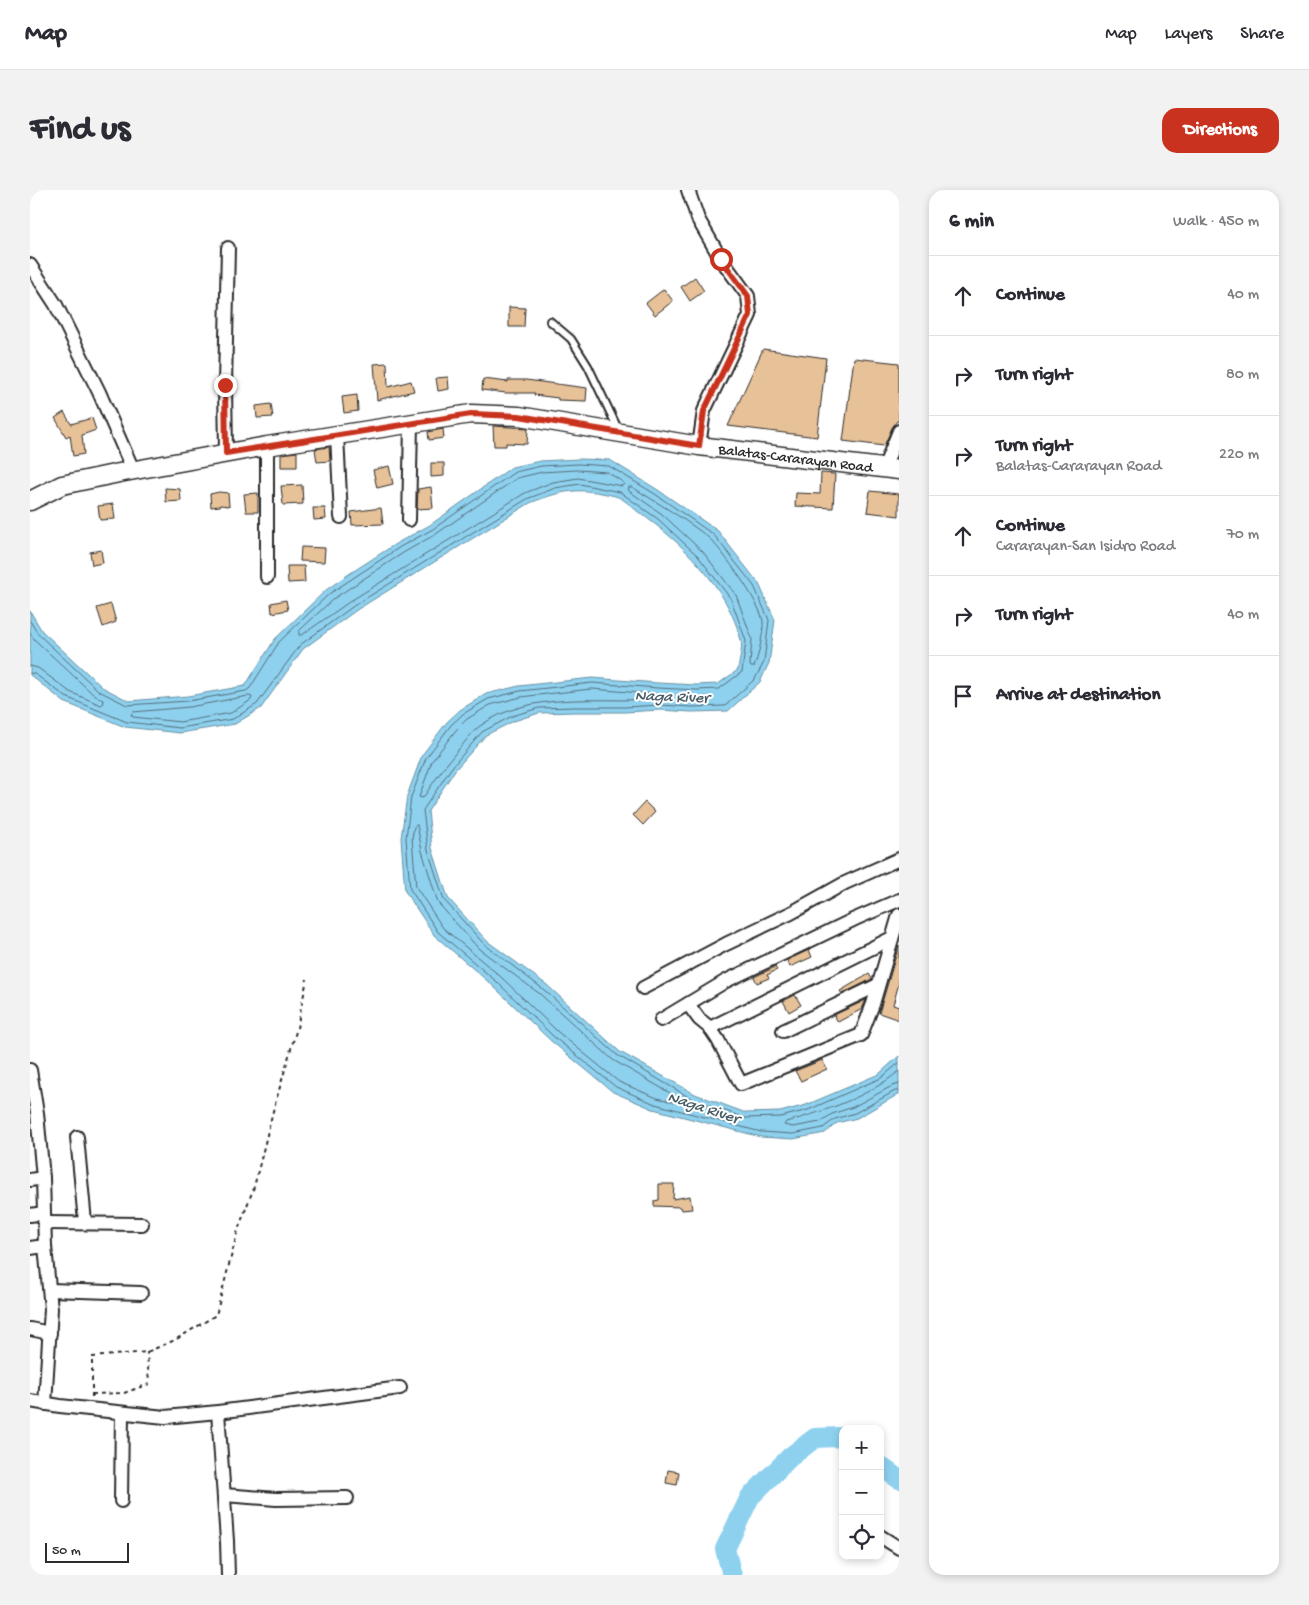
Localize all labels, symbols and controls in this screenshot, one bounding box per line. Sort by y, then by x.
text: Map [25,20,67,49]
text: Map [1105,24,1137,45]
text: Layers [1165,24,1212,45]
text: Share [1240,24,1284,45]
button: Directions [1162,108,1279,153]
text: Find us [30,110,130,151]
text: 6 min [949,210,994,235]
text: Walk · 450 m [1173,213,1259,232]
route start [710,248,733,271]
icon: ahead [949,282,977,310]
text: Continue [996,284,1065,307]
text: 40 m [1227,286,1259,305]
icon: right [949,362,977,390]
text: Turn right [996,364,1072,387]
text: 80 m [1226,366,1259,385]
route end [214,374,237,397]
text: Turn right [996,435,1072,458]
street label: Balatas-Cararayan Road [716,441,875,478]
icon: right [949,442,977,470]
text: 220 m [1219,446,1259,465]
text: Balatas-Cararayan Road [996,458,1162,477]
text: Continue [996,515,1065,538]
icon: ahead [949,522,977,550]
text: 70 m [1226,526,1259,545]
text: Cararayan-San Isidro Road [996,538,1175,557]
icon: right [949,602,977,630]
text: Turn right [996,604,1072,627]
text: 40 m [1227,606,1259,625]
icon: arrive [949,682,977,710]
text: Arrive at destination [996,684,1160,707]
water label: Naga River [635,688,712,709]
water label: Naga River [665,1089,744,1131]
map controls [839,1425,884,1560]
button: + [839,1425,884,1470]
button: − [839,1470,884,1515]
button: locate [839,1515,884,1560]
scale bar [45,1540,129,1563]
text: 50 m [52,1543,81,1560]

